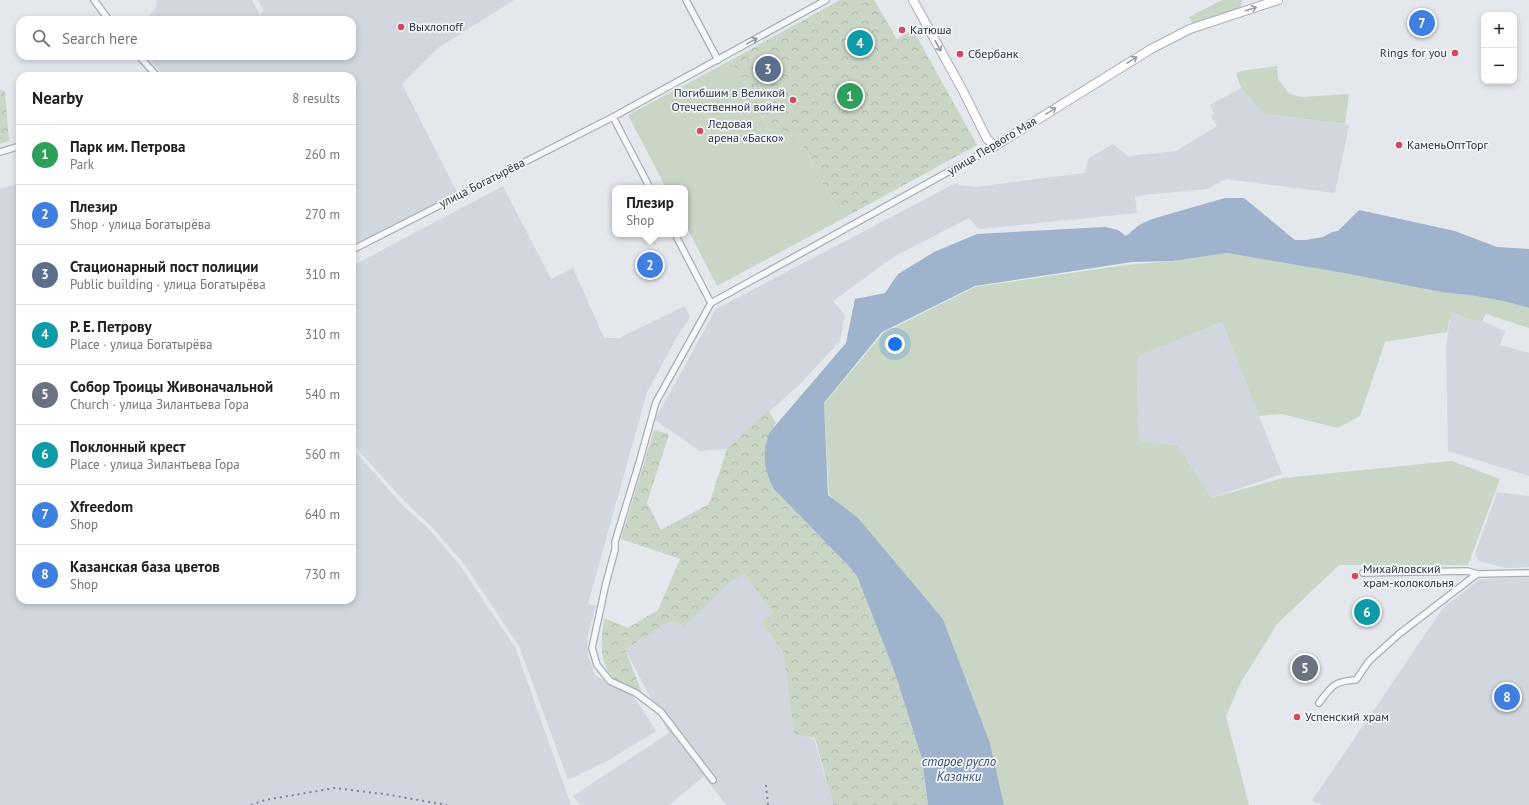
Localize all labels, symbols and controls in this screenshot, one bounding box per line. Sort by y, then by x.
one-way arrow [1245,5,1258,12]
pin: 7 [1409,8,1435,38]
map controls [1481,12,1517,84]
button: + [1481,12,1517,48]
search box [16,16,356,60]
place label: Выхлопoff [409,19,464,34]
marker: Выхлопoff [396,22,406,32]
place label: Катюша [910,22,952,37]
marker: Катюша [897,25,907,35]
icon: search [30,27,52,49]
pin: 4 [847,28,873,58]
text: Search here [62,29,138,48]
one-way arrow [746,36,758,44]
one-way arrow [935,40,943,52]
place label: Rings for you [1380,45,1447,60]
place label: Сбербанк [968,46,1019,61]
marker: Rings for you [1450,48,1460,58]
button: − [1481,48,1517,84]
marker: Сбербанк [955,49,965,59]
pin: 3 [755,54,781,84]
one-way arrow [1126,56,1137,64]
pin: 1 [837,81,863,111]
place label: Погибшим в Великой Отечественной войне [671,85,785,114]
text: Nearby [32,87,83,109]
text: 8 results [292,90,340,107]
marker: Погибшим в Великой Отечественной войне [788,95,798,105]
one-way arrow [1046,106,1057,115]
street label: улица Первого Мая [944,113,1039,178]
place label: Ледовая арена «Баско» [707,116,784,145]
marker: Ледовая арена «Баско» [695,126,705,136]
text: Парк им. Петрова [70,137,186,156]
place label: КаменьОптТорг [1407,137,1489,152]
marker: КаменьОптТорг [1394,140,1404,150]
text: 1 [41,146,49,163]
text: 260 m [305,146,340,163]
street label: улица Богатырёва [436,154,527,211]
text: Park [70,156,94,173]
popup [612,185,688,237]
text: Плезир [626,193,674,212]
text: Плезир [70,197,118,216]
text: 2 [41,206,49,223]
text: 270 m [305,206,340,223]
text: Shop [626,212,654,229]
text: Shop · улица Богатырёва [70,216,211,233]
pin: 2 [637,250,663,280]
text: Стационарный пост полиции [70,257,259,276]
text: 3 [41,266,49,283]
text: 310 m [305,266,340,283]
text: Public building · улица Богатырёва [70,276,266,293]
text: Р. Е. Петрову [70,317,152,336]
text: 4 [41,326,49,343]
text: 310 m [305,326,340,343]
your location [885,334,905,354]
text: Place · улица Богатырёва [70,336,212,353]
text: Собор Троицы Живоначальной [70,377,273,396]
text: 5 [41,386,49,403]
text: 540 m [305,386,340,403]
text: Church · улица Зилантьева Гора [70,396,249,413]
text: Поклонный крест [70,437,186,456]
text: 6 [41,446,49,463]
text: 560 m [305,446,340,463]
text: Place · улица Зилантьева Гора [70,456,240,473]
text: Xfreedom [70,497,133,516]
text: 7 [41,506,49,523]
text: 640 m [305,506,340,523]
text: Shop [70,516,98,533]
text: Казанская база цветов [70,557,220,576]
place label: Михайловский храм-колокольня [1363,561,1454,590]
text: 8 [41,566,49,583]
text: 730 m [305,566,340,583]
marker: Михайловский храм-колокольня [1350,571,1360,581]
text: Shop [70,576,98,593]
pin: 6 [1354,597,1380,627]
pin: 5 [1292,653,1318,683]
pin: 8 [1494,682,1520,712]
place label: Успенский храм [1305,709,1389,724]
marker: Успенский храм [1292,712,1302,722]
water label: старое русло Казанки [922,753,997,785]

